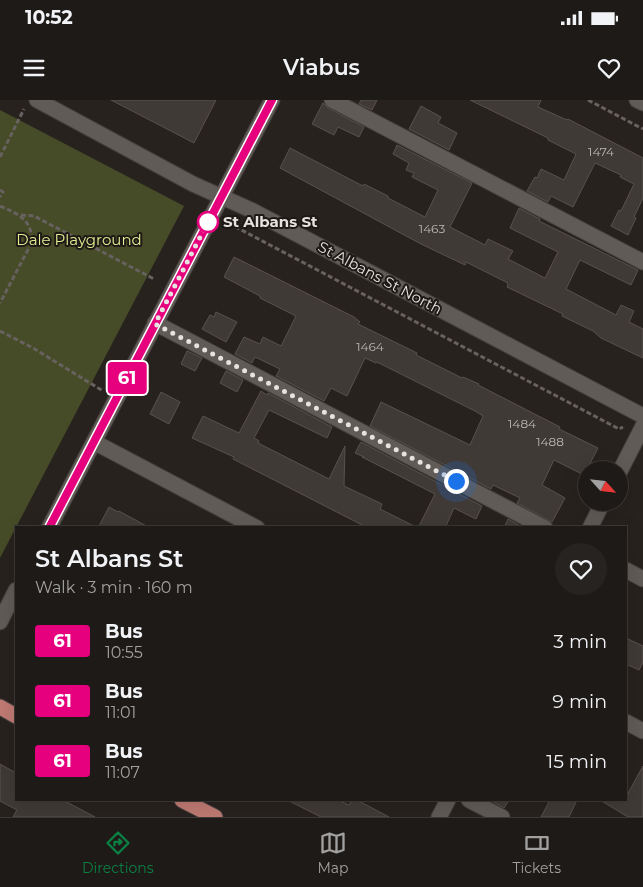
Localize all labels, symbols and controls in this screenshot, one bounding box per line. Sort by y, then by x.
text: 10:52 [25,6,73,29]
icon: menu [20,54,48,82]
text: Viabus [283,54,360,81]
icon: heart [595,54,623,82]
house number: 1474 [588,144,614,159]
marker: St Albans St [197,211,219,233]
place label: St Albans St [223,212,318,231]
house number: 1463 [419,221,445,236]
park label: Dale Playground [16,230,142,249]
street label: St Albans St North [315,237,445,318]
house number: 1464 [356,339,384,354]
line badge: 61 [104,362,150,394]
text: 61 [118,367,136,389]
house number: 1484 [508,416,536,431]
house number: 1488 [536,434,564,449]
north arrow [578,461,628,511]
map controls [578,461,628,511]
your location [444,469,469,494]
button: heart [555,543,607,595]
text: St Albans St [35,544,183,573]
text: Walk · 3 min · 160 m [35,578,193,597]
text: Bus [105,620,143,643]
text: 61 [53,630,72,652]
text: 3 min [553,630,607,653]
text: 10:55 [105,643,143,662]
text: Bus [105,680,143,703]
text: 61 [53,690,72,712]
text: 9 min [552,690,607,713]
text: 11:01 [105,703,136,722]
text: Bus [105,740,143,763]
text: 61 [53,750,72,772]
text: 15 min [546,750,607,773]
text: 11:07 [105,763,140,782]
tab: Directions [82,829,154,877]
tab: Map [317,829,349,877]
tab: Tickets [512,829,561,877]

